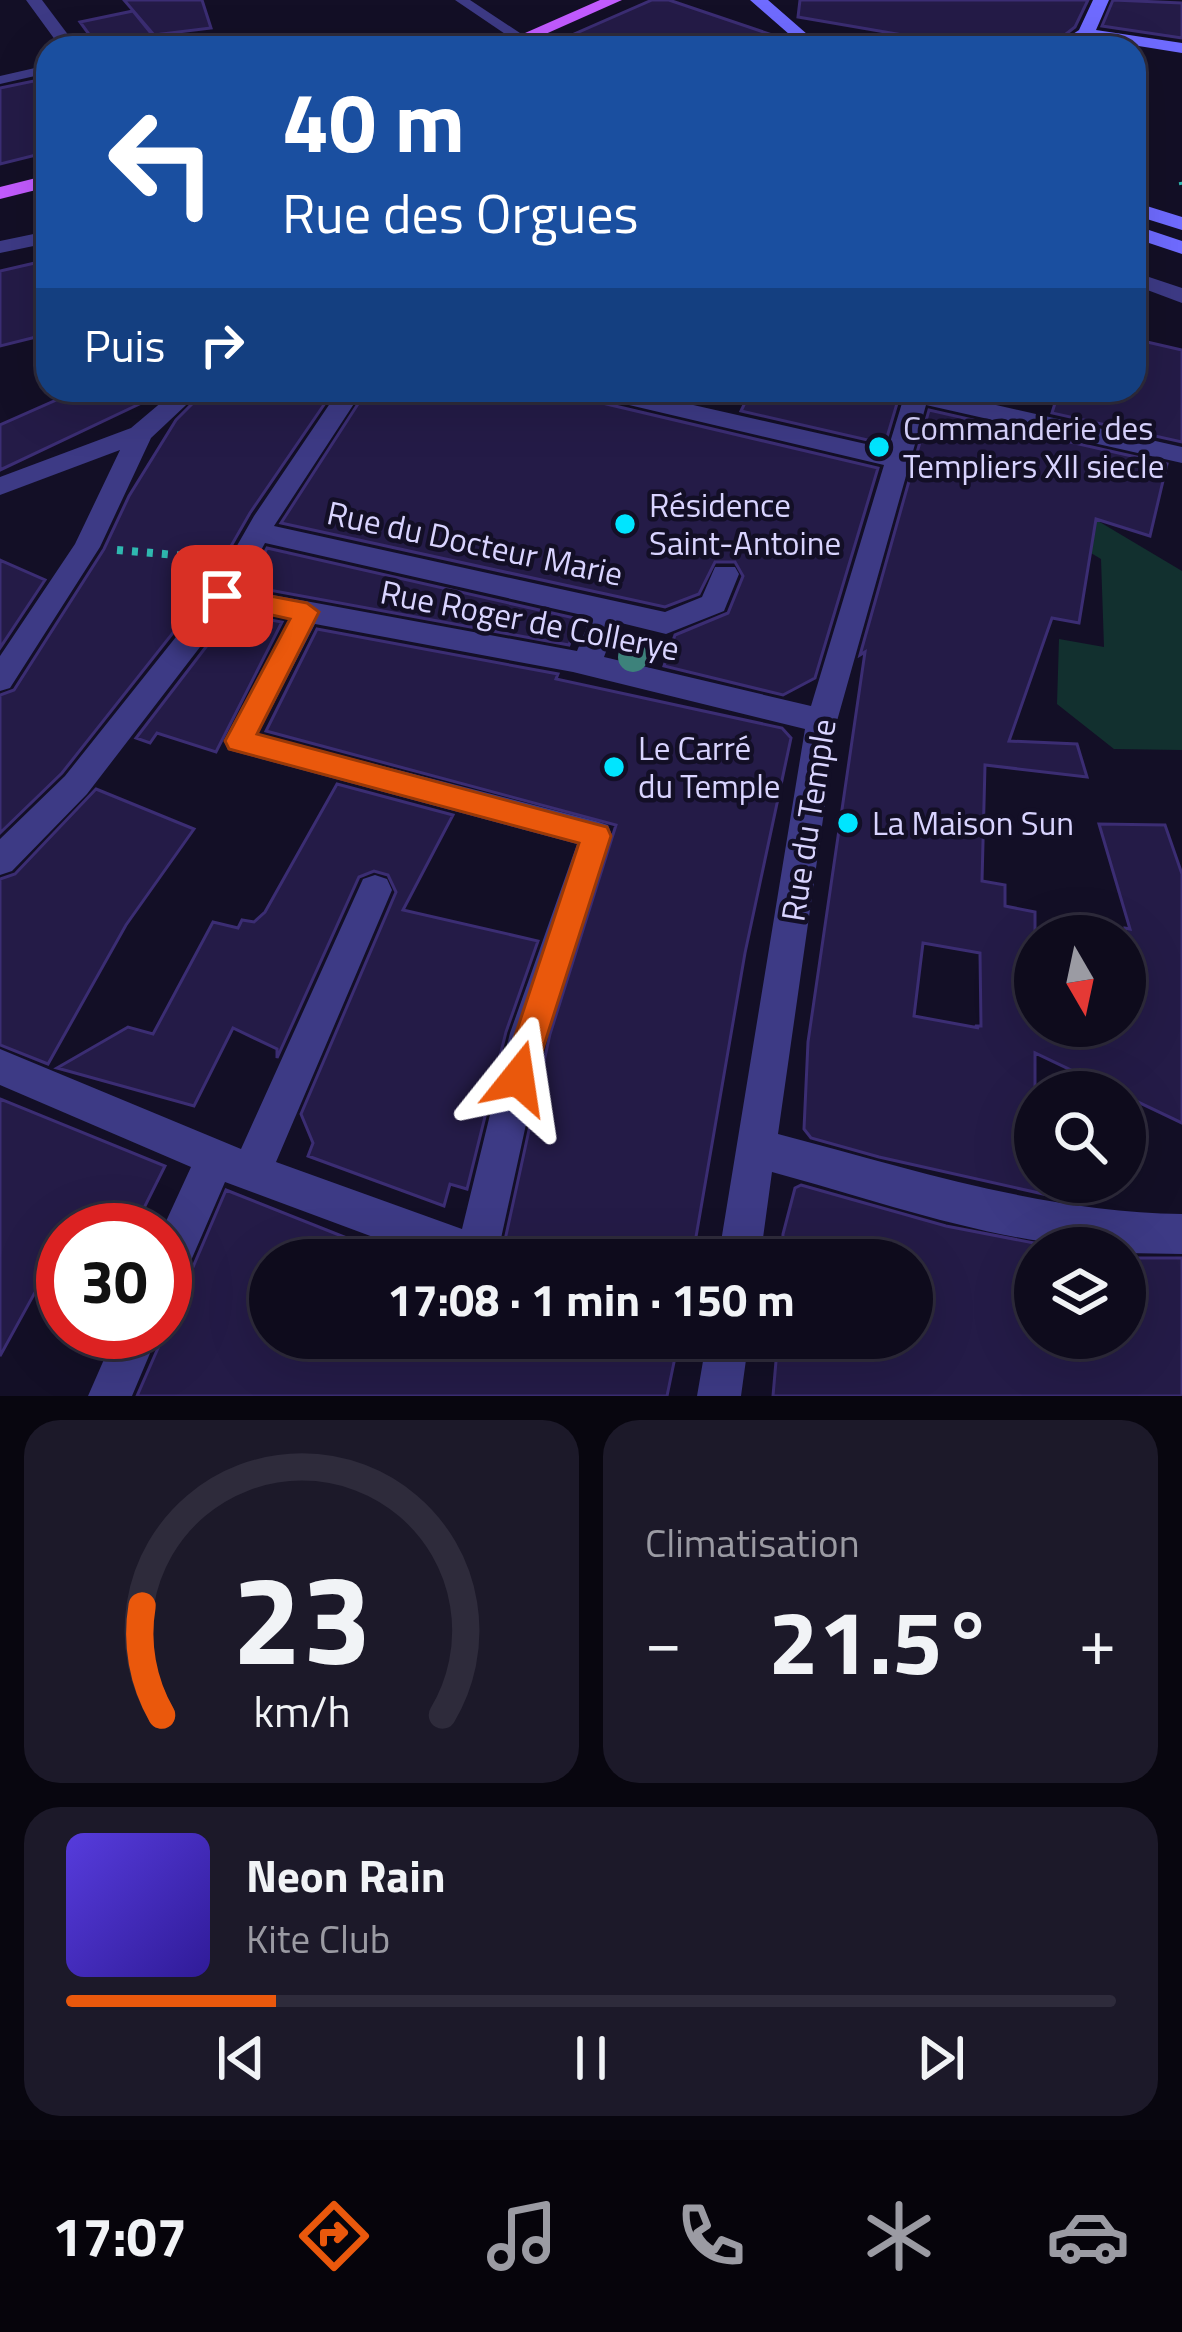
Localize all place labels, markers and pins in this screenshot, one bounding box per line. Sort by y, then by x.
place label: Commanderie des Templiers XII siecle [903,403,1164,491]
marker: Commanderie des Templiers XII siecle [866,434,892,460]
place label: Résidence Saint-Antoine [649,480,841,568]
marker: Résidence Saint-Antoine [612,511,638,537]
pin [171,545,273,647]
place label: Le Carré du Temple [638,723,781,811]
marker: Le Carré du Temple [601,754,627,780]
place label: La Maison Sun [872,798,1074,848]
marker: La Maison Sun [835,810,861,836]

